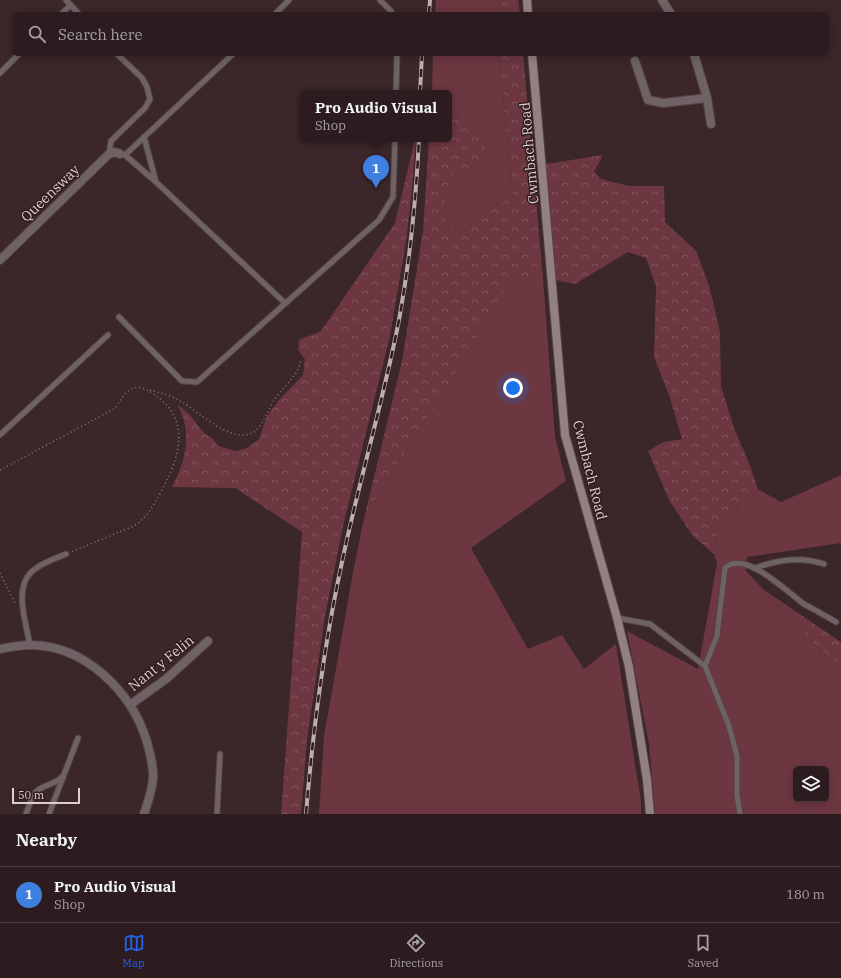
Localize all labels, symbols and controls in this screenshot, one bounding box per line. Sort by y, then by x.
search box [12,12,829,56]
icon: search [26,23,48,45]
text: Search here [58,25,143,44]
popup [300,90,452,142]
text: Pro Audio Visual [315,98,437,117]
street label: Cwmbach Road [516,101,542,205]
text: Shop [315,117,346,134]
pin: 1 [363,155,389,188]
street label: Queensway [17,160,84,226]
your location [503,378,523,398]
street label: Cwmbach Road [569,418,611,522]
street label: Nant y Felin [124,631,198,695]
map controls [793,766,829,802]
button: layers [793,766,829,802]
scale bar [12,786,80,805]
text: 50 m [18,788,44,802]
text: Nearby [16,829,77,851]
text: Pro Audio Visual [54,877,176,896]
text: 1 [25,886,33,903]
text: 180 m [786,886,825,903]
text: Shop [54,896,85,913]
tab: Map [122,932,145,970]
tab: Directions [389,932,443,970]
tab: Saved [688,932,719,970]

